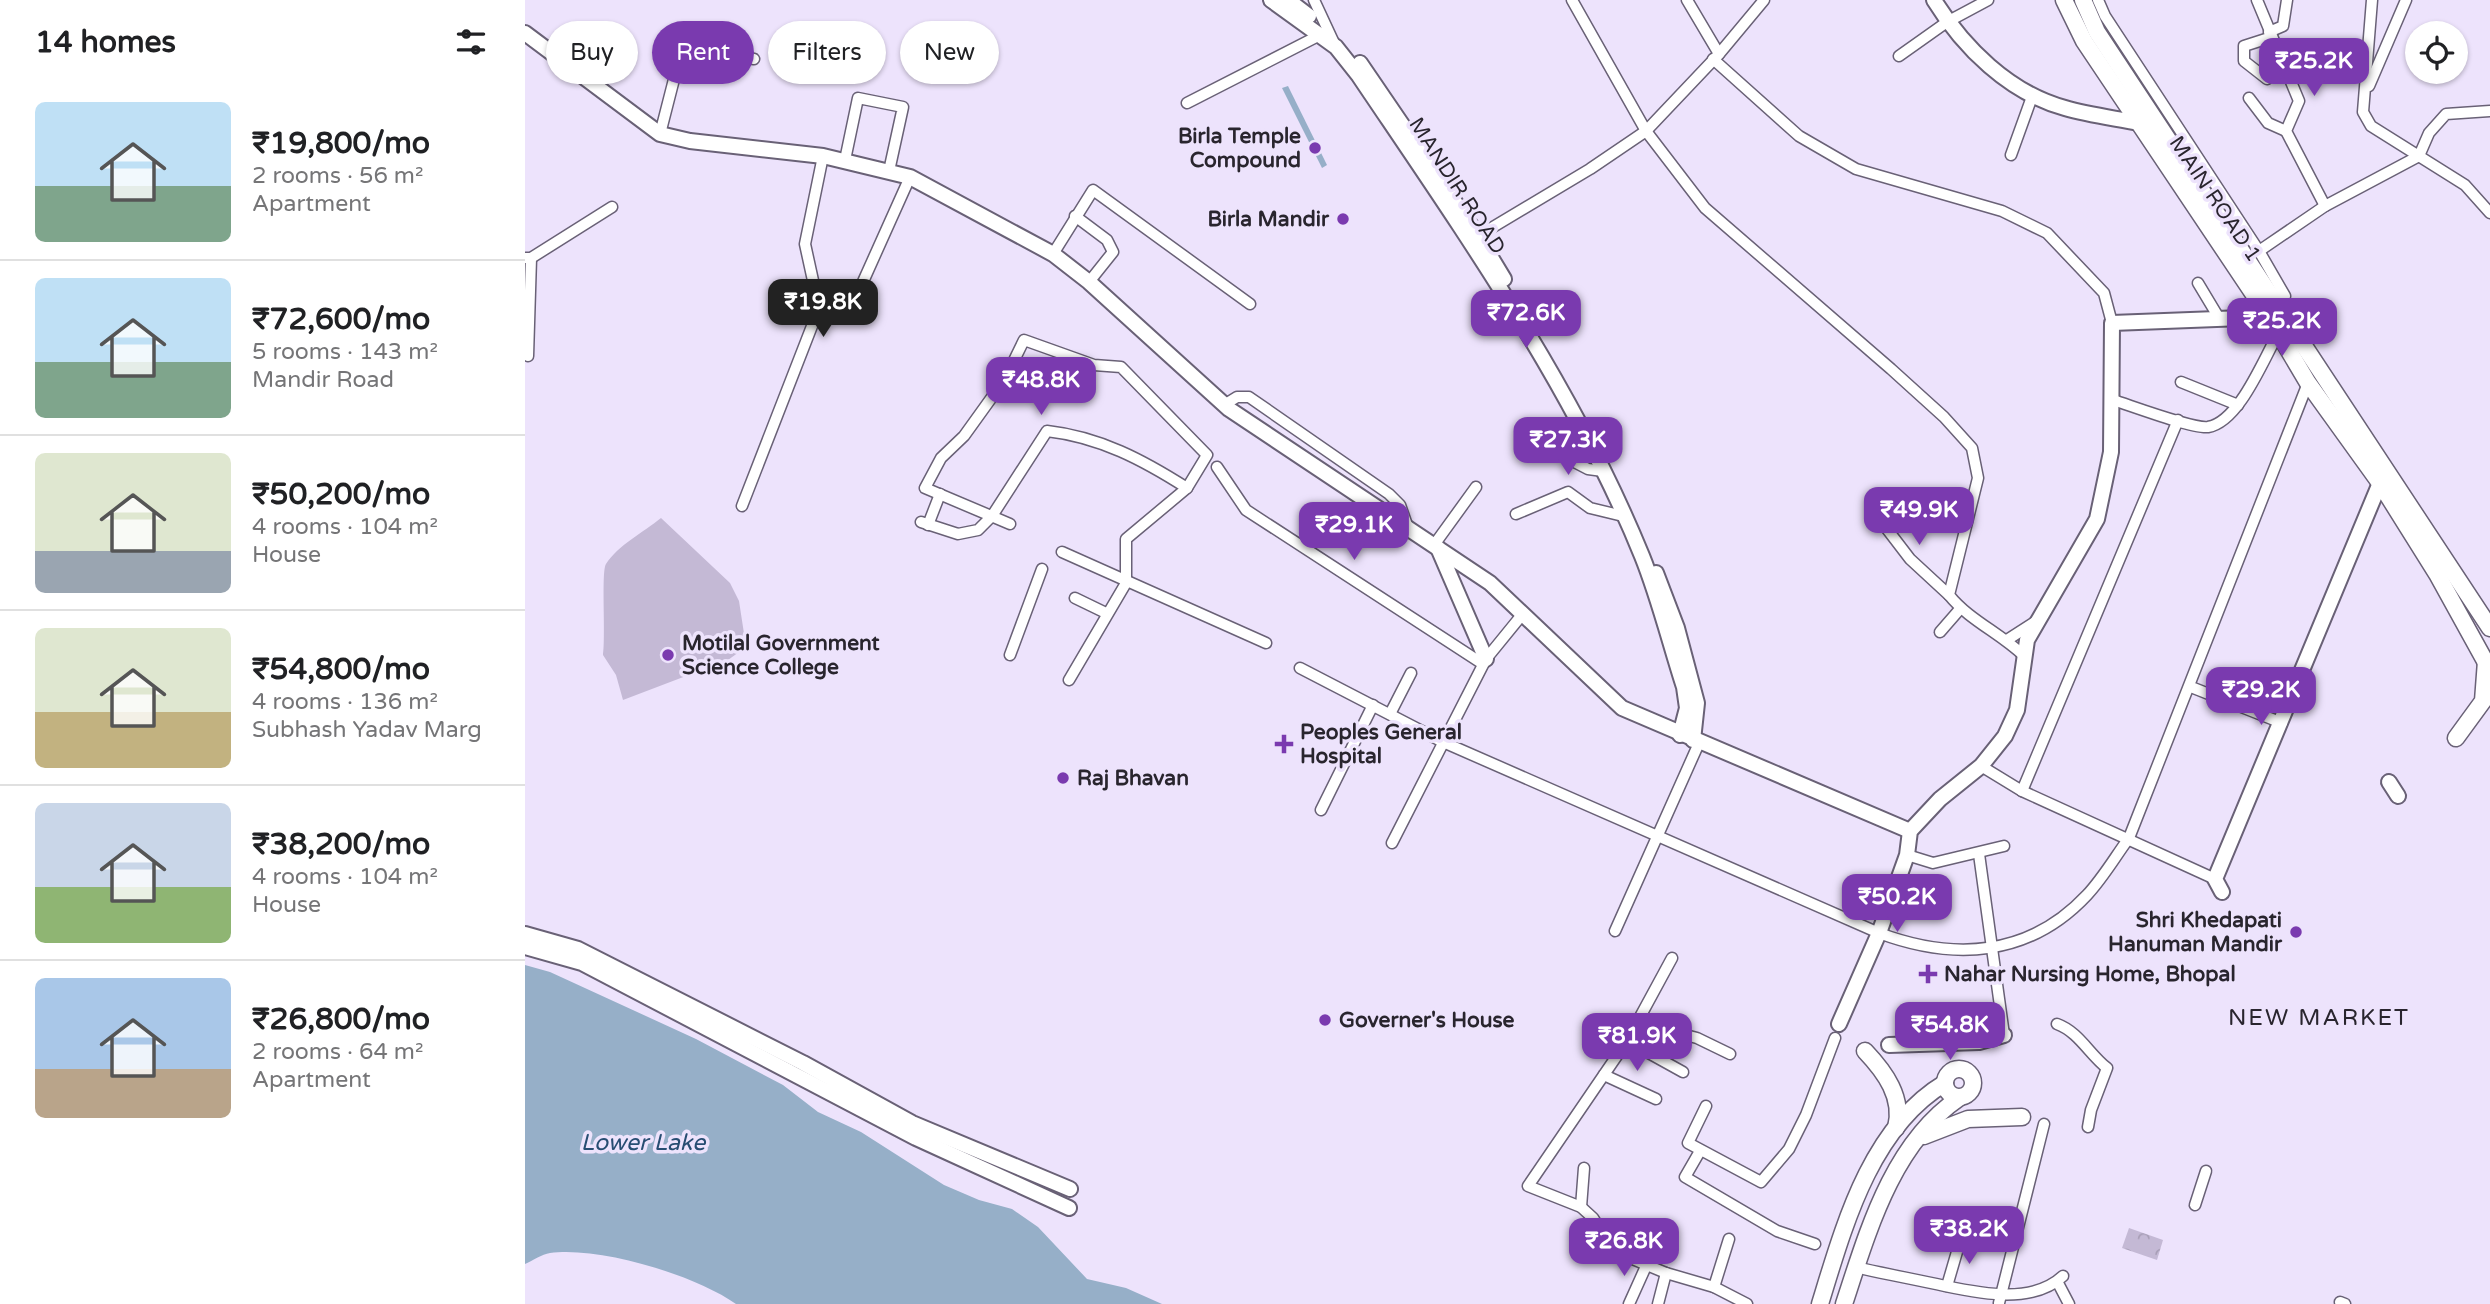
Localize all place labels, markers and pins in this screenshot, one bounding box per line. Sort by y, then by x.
pin: ₹25.2K [2257,38,2371,98]
place label: Birla Temple Compound [1178,124,1301,173]
marker: Birla Temple Compound [1307,140,1323,156]
place label: Birla Mandir [1207,207,1330,232]
marker: Birla Mandir [1335,211,1351,227]
pin: ₹19.8K [766,280,880,339]
pin: ₹72.6K [1469,290,1583,350]
pin: ₹25.2K [2225,298,2339,358]
pin: ₹48.8K [984,358,1098,417]
pin: ₹27.3K [1511,418,1625,477]
pin: ₹49.9K [1862,488,1976,547]
pin: ₹29.1K [1297,503,1411,562]
place label: Motilal Government Science College [682,631,880,680]
marker: Motilal Government Science College [660,647,676,663]
pin: ₹29.2K [2204,668,2318,727]
place label: Peoples General Hospital [1300,720,1462,769]
marker: Peoples General Hospital [1274,734,1294,754]
place label: Raj Bhavan [1077,766,1189,791]
marker: Raj Bhavan [1055,770,1071,786]
pin: ₹50.2K [1840,874,1954,934]
place label: Shri Khedapati Hanuman Mandir [2108,908,2283,957]
marker: Shri Khedapati Hanuman Mandir [2288,924,2304,940]
place label: Nahar Nursing Home, Bhopal [1944,962,2236,987]
marker: Nahar Nursing Home, Bhopal [1918,964,1938,984]
pin: ₹54.8K [1893,1002,2007,1062]
place label: Governer's House [1339,1008,1515,1033]
marker: Governer's House [1317,1012,1333,1028]
pin: ₹81.9K [1580,1014,1694,1073]
pin: ₹38.2K [1912,1206,2026,1266]
pin: ₹26.8K [1567,1218,1681,1278]

